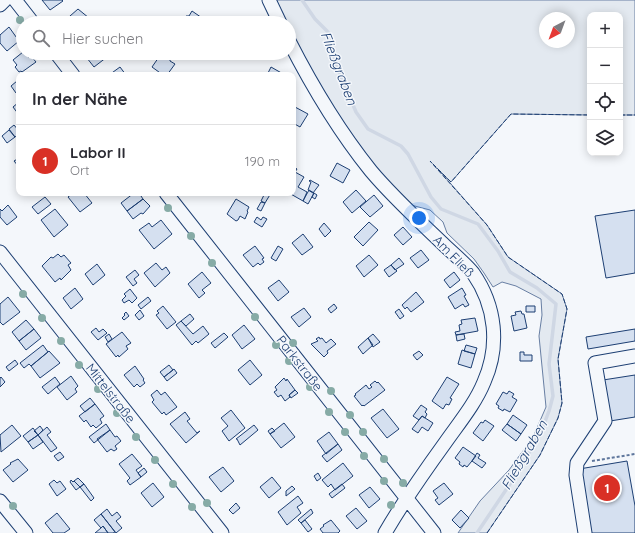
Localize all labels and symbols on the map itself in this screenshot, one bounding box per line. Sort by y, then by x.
north arrow [539,12,575,48]
water label: Fließgraben [317,29,362,108]
your location [409,208,429,228]
street label: Am Fließ [430,232,478,280]
street label: Parkstraße [273,332,327,394]
street label: Mittelstraße [83,360,139,426]
water label: Fließgraben [497,416,552,493]
pin: 1 [594,473,620,503]

